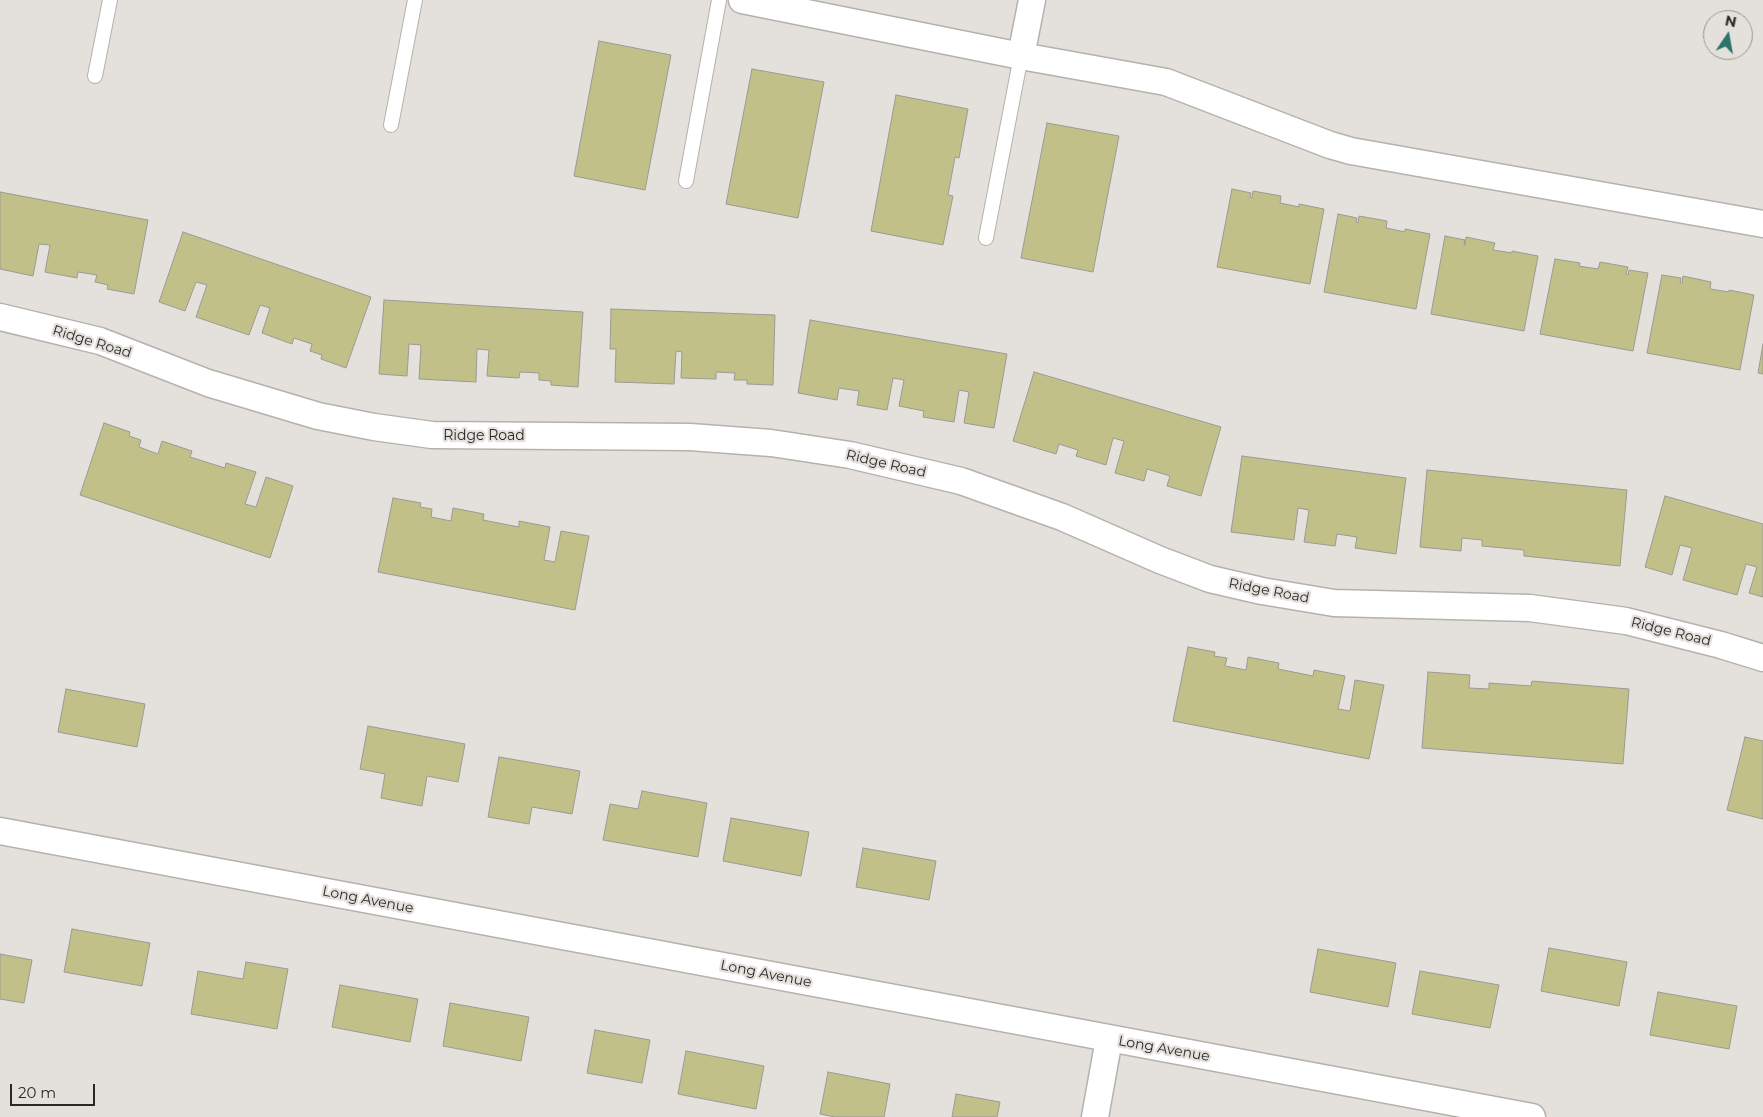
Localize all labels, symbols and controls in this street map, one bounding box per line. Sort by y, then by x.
north arrow [1703,10,1753,60]
text: N [1724,11,1738,31]
street label: Ridge Road [50,322,134,362]
street label: Ridge Road [443,428,525,444]
street label: Ridge Road [844,447,928,481]
street label: Ridge Road [1227,575,1311,607]
street label: Ridge Road [1629,614,1713,650]
street label: Long Avenue [321,883,415,917]
street label: Long Avenue [719,957,813,991]
street label: Long Avenue [1117,1033,1211,1065]
scale bar [12,1074,98,1106]
text: 20 m [18,1083,56,1102]

